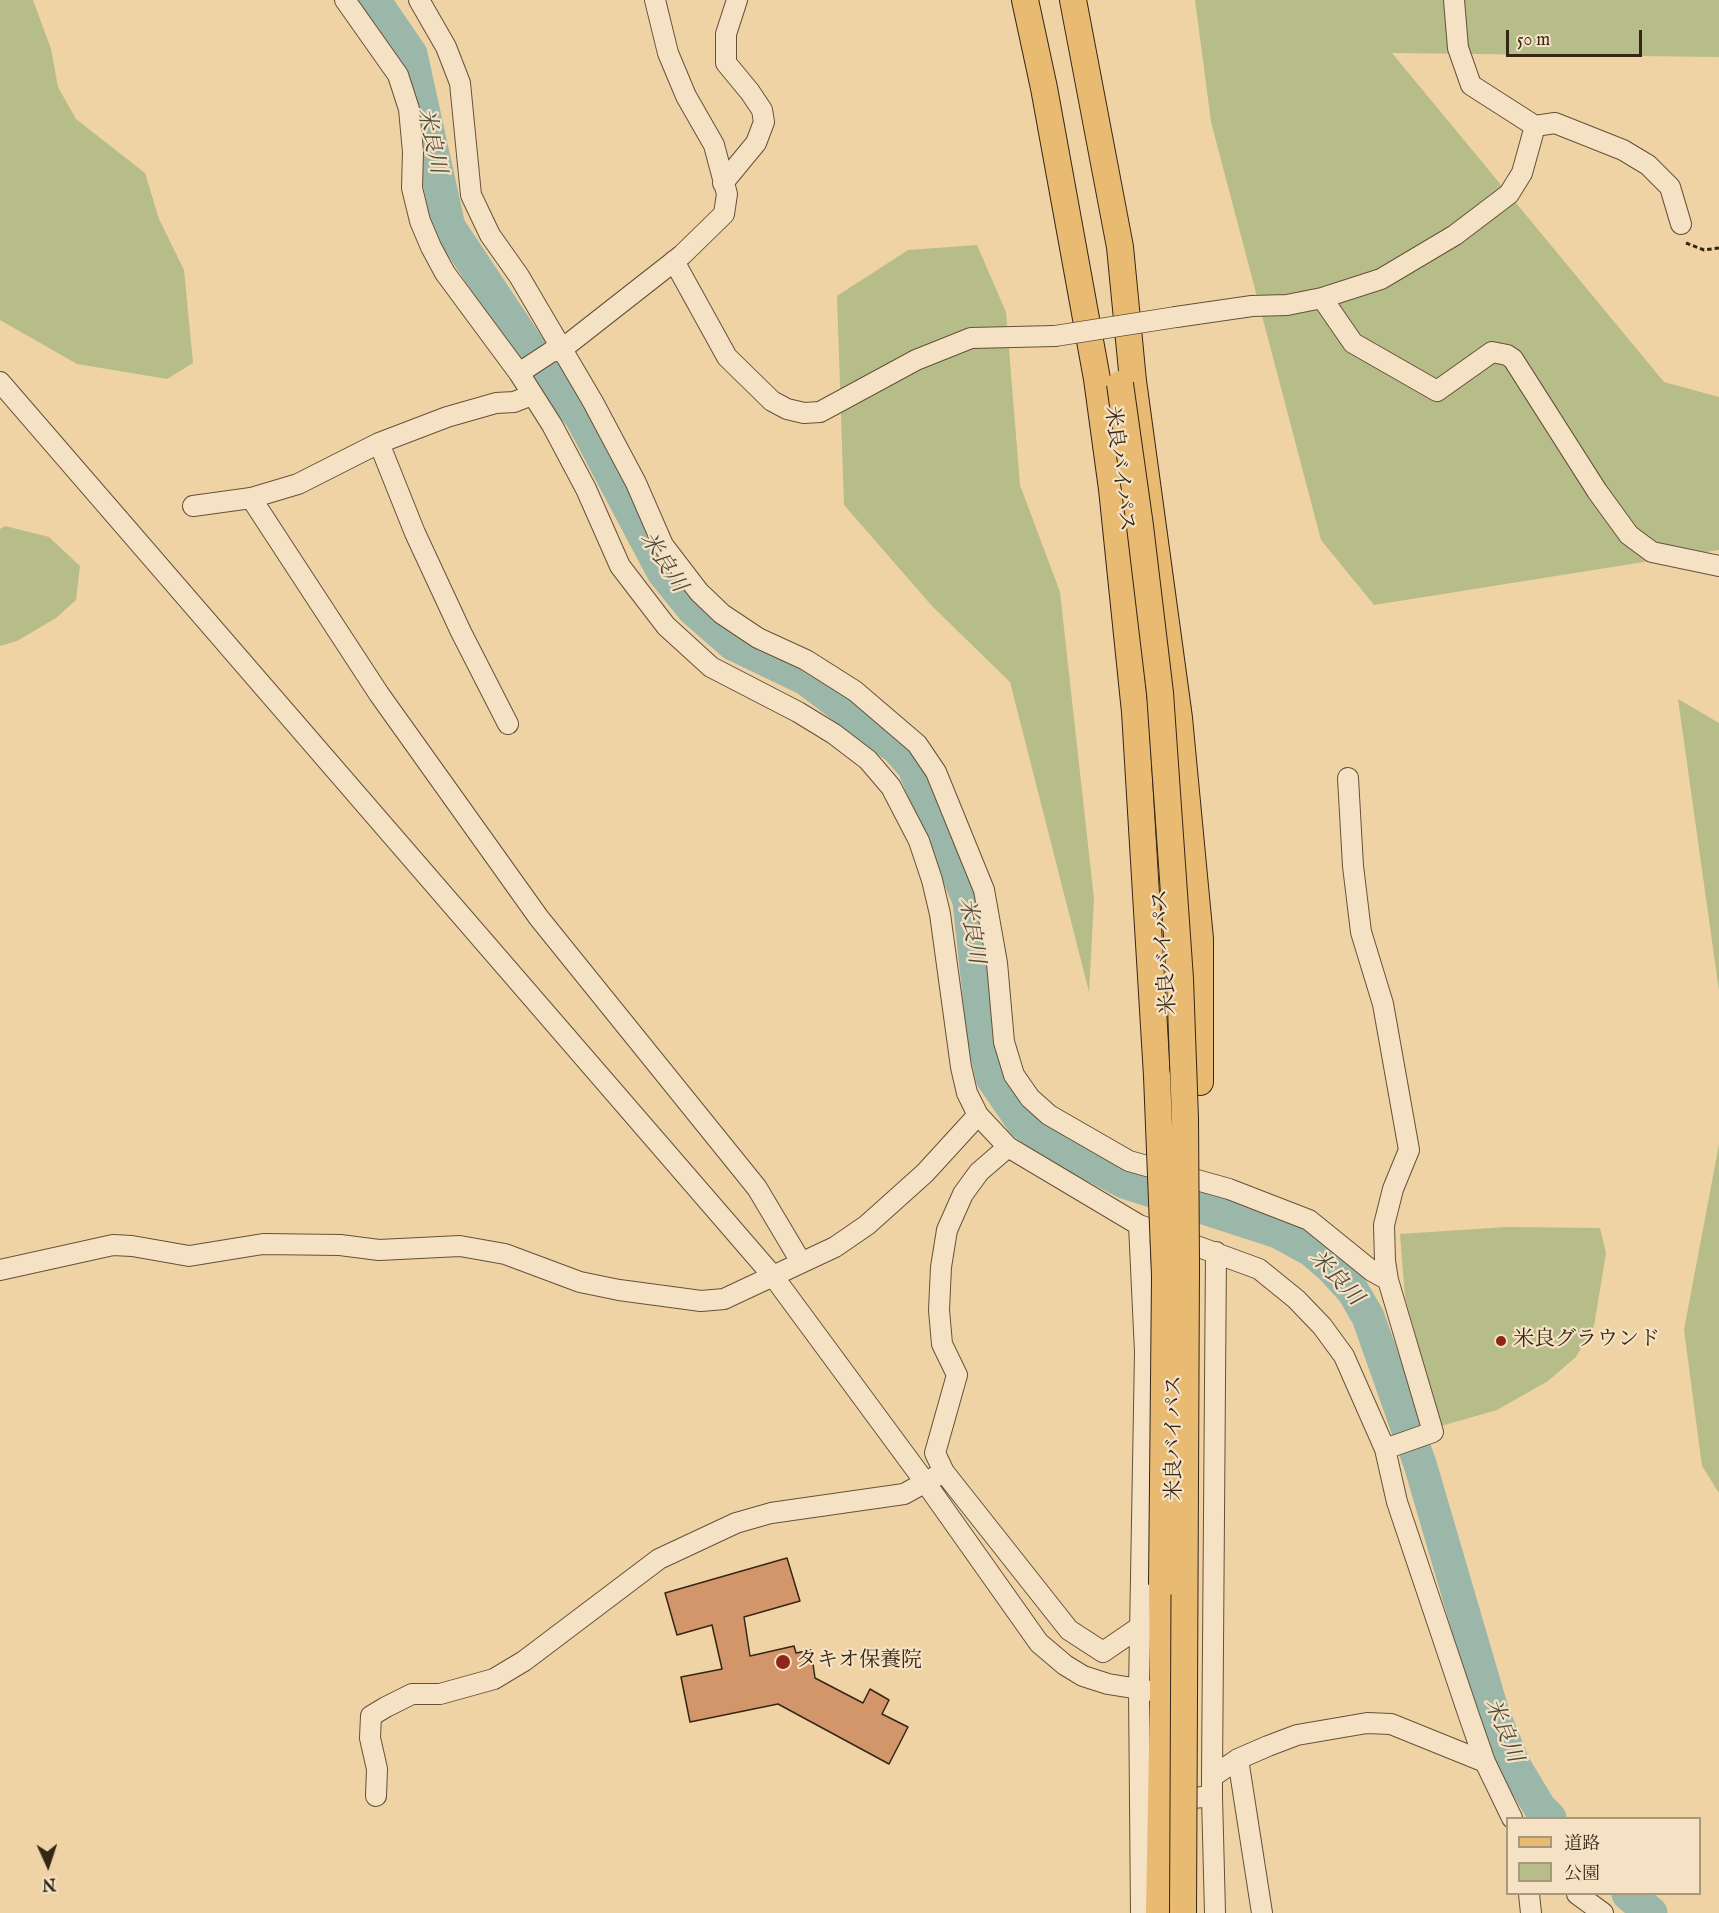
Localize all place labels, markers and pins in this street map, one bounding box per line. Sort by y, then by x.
place label: 米良グラウンド [1513,1328,1660,1354]
marker: 米良グラウンド [1494,1334,1508,1348]
place label: タキオ保養院 [796,1649,922,1675]
marker: タキオ保養院 [774,1653,792,1671]

